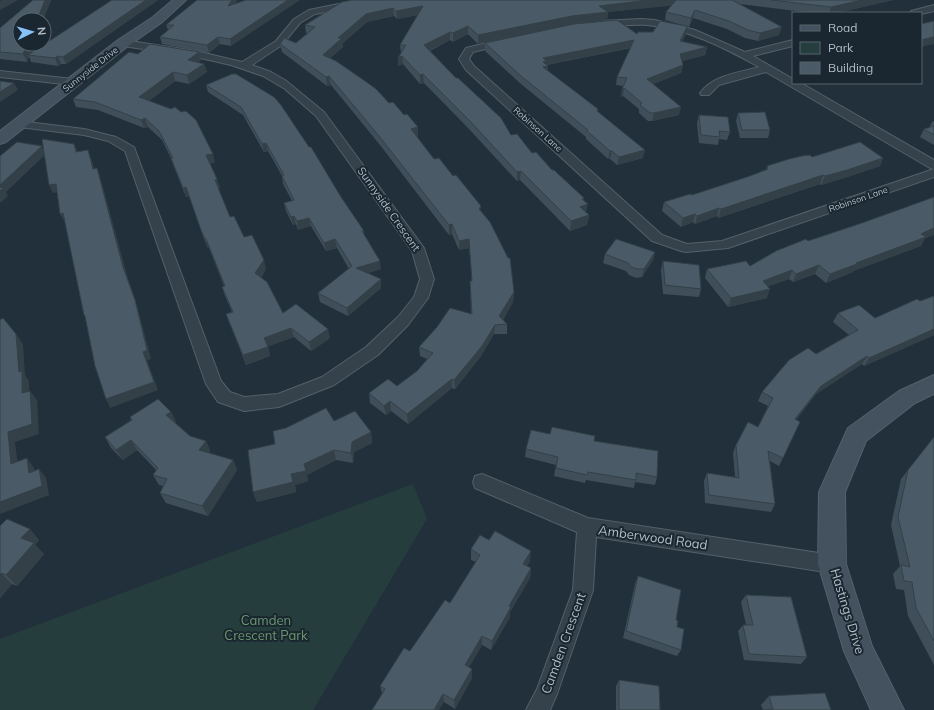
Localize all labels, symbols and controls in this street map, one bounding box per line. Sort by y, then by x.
north arrow [12,12,52,52]
legend [792,12,922,84]
text: Road [828,20,857,35]
text: N [35,26,49,36]
text: Park [828,40,854,55]
street label: Sunnyside Drive [60,44,120,95]
text: Building [828,60,873,75]
street label: Robinson Lane [511,104,565,154]
street label: Sunnyside Crescent [355,164,423,254]
street label: Robinson Lane [827,184,889,214]
street label: Amberwood Road [597,521,709,553]
street label: Hastings Drive [827,566,869,656]
street label: Camden Crescent [537,590,589,696]
park label: Camden Crescent Park [224,612,308,643]

